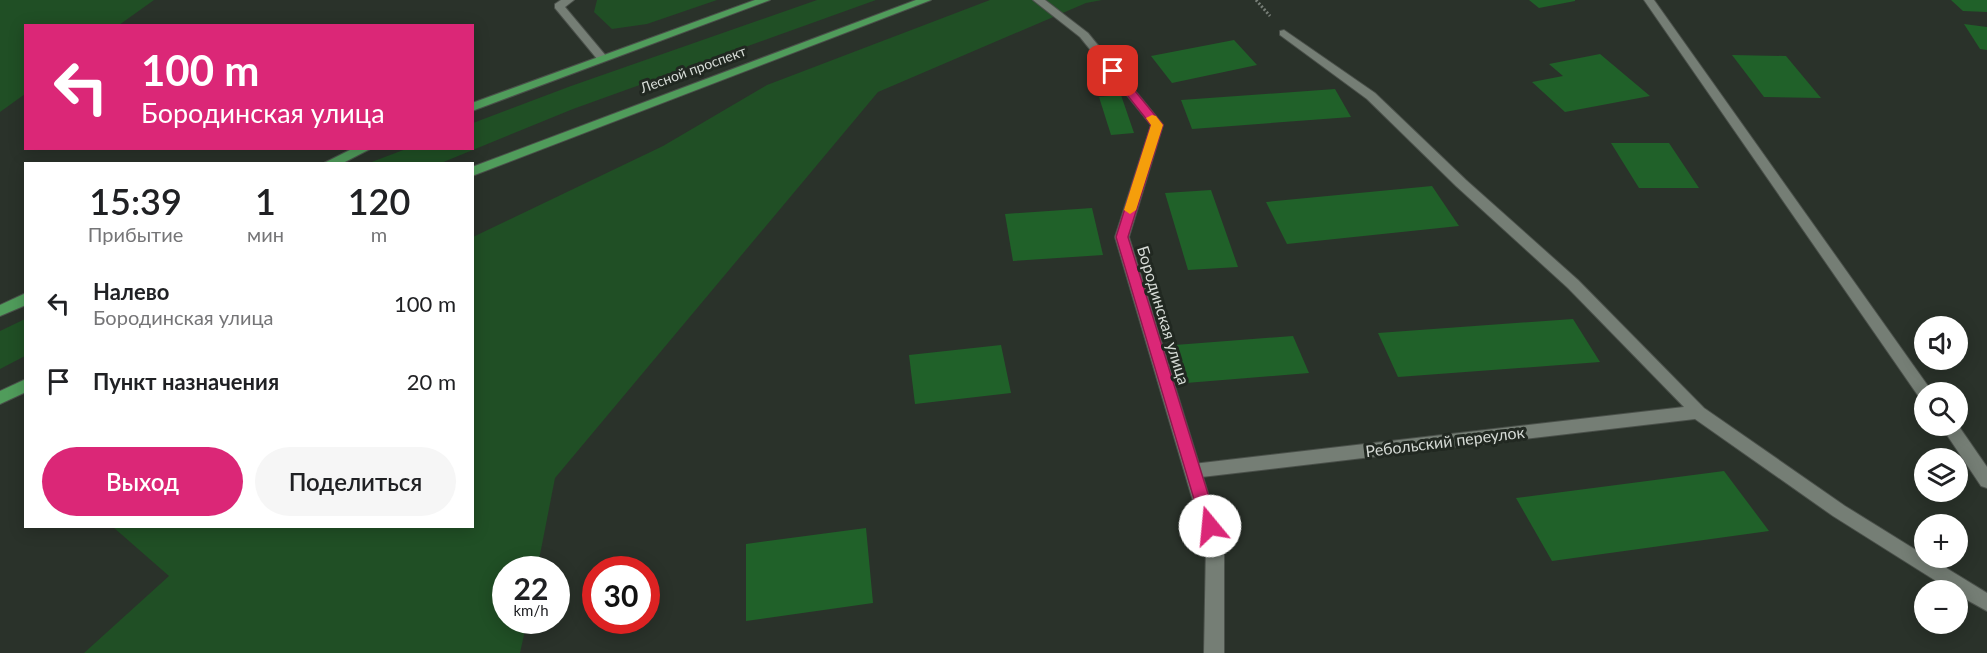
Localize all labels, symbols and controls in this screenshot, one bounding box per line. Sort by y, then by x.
street label: Лесной проспект [637,42,748,96]
text: 100 m [141,45,259,95]
pin [1087,45,1138,96]
icon: left [42,48,120,126]
icon: arrive [1096,54,1129,87]
text: Бородинская улица [141,96,385,129]
text: 15:39 [89,179,182,223]
text: 1 [255,179,276,223]
text: 120 [348,179,410,223]
text: Прибытие [88,222,183,246]
text: мин [247,222,284,246]
text: m [371,222,387,246]
street label: Бородинская улица [1134,243,1194,387]
text: Налево [93,278,169,305]
icon: left [42,287,75,320]
text: 100 m [394,290,456,317]
text: Бородинская улица [93,305,273,329]
map controls [1914,316,1968,634]
button: sound [1914,316,1968,370]
icon: arrive [42,365,75,398]
text: Пункт назначения [93,368,279,395]
text: 20 m [407,368,456,395]
button: search [1914,382,1968,436]
street label: Ребольский переулок [1364,422,1526,460]
button: Выход [42,447,243,516]
button: Поделиться [255,447,456,516]
button: layers [1914,448,1968,502]
position arrow [1178,494,1242,558]
button: + [1914,514,1968,568]
speed limit sign: 30 [582,556,660,634]
text: 22 [514,570,548,606]
button: − [1914,580,1968,634]
text: km/h [513,601,549,619]

